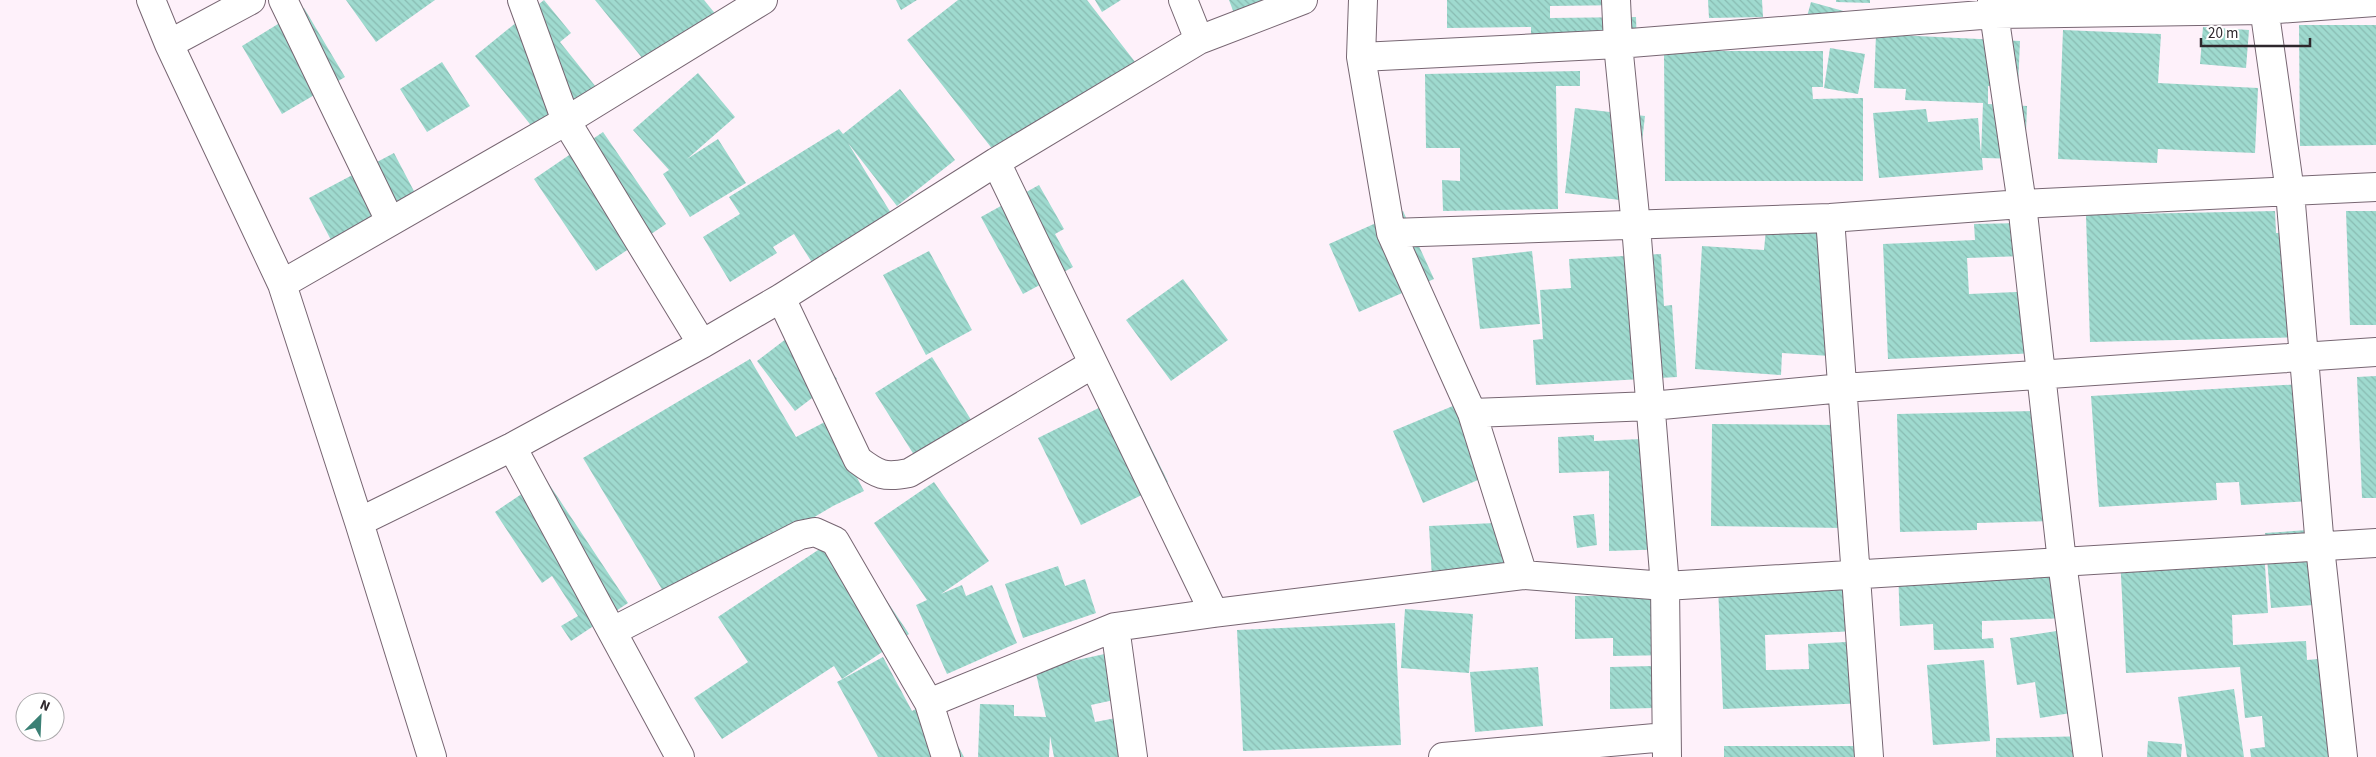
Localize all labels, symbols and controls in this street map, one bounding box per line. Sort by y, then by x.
scale bar [2201,15,2310,47]
text: 20 m [2208,23,2238,44]
north arrow [15,692,65,742]
text: N [37,695,53,717]

